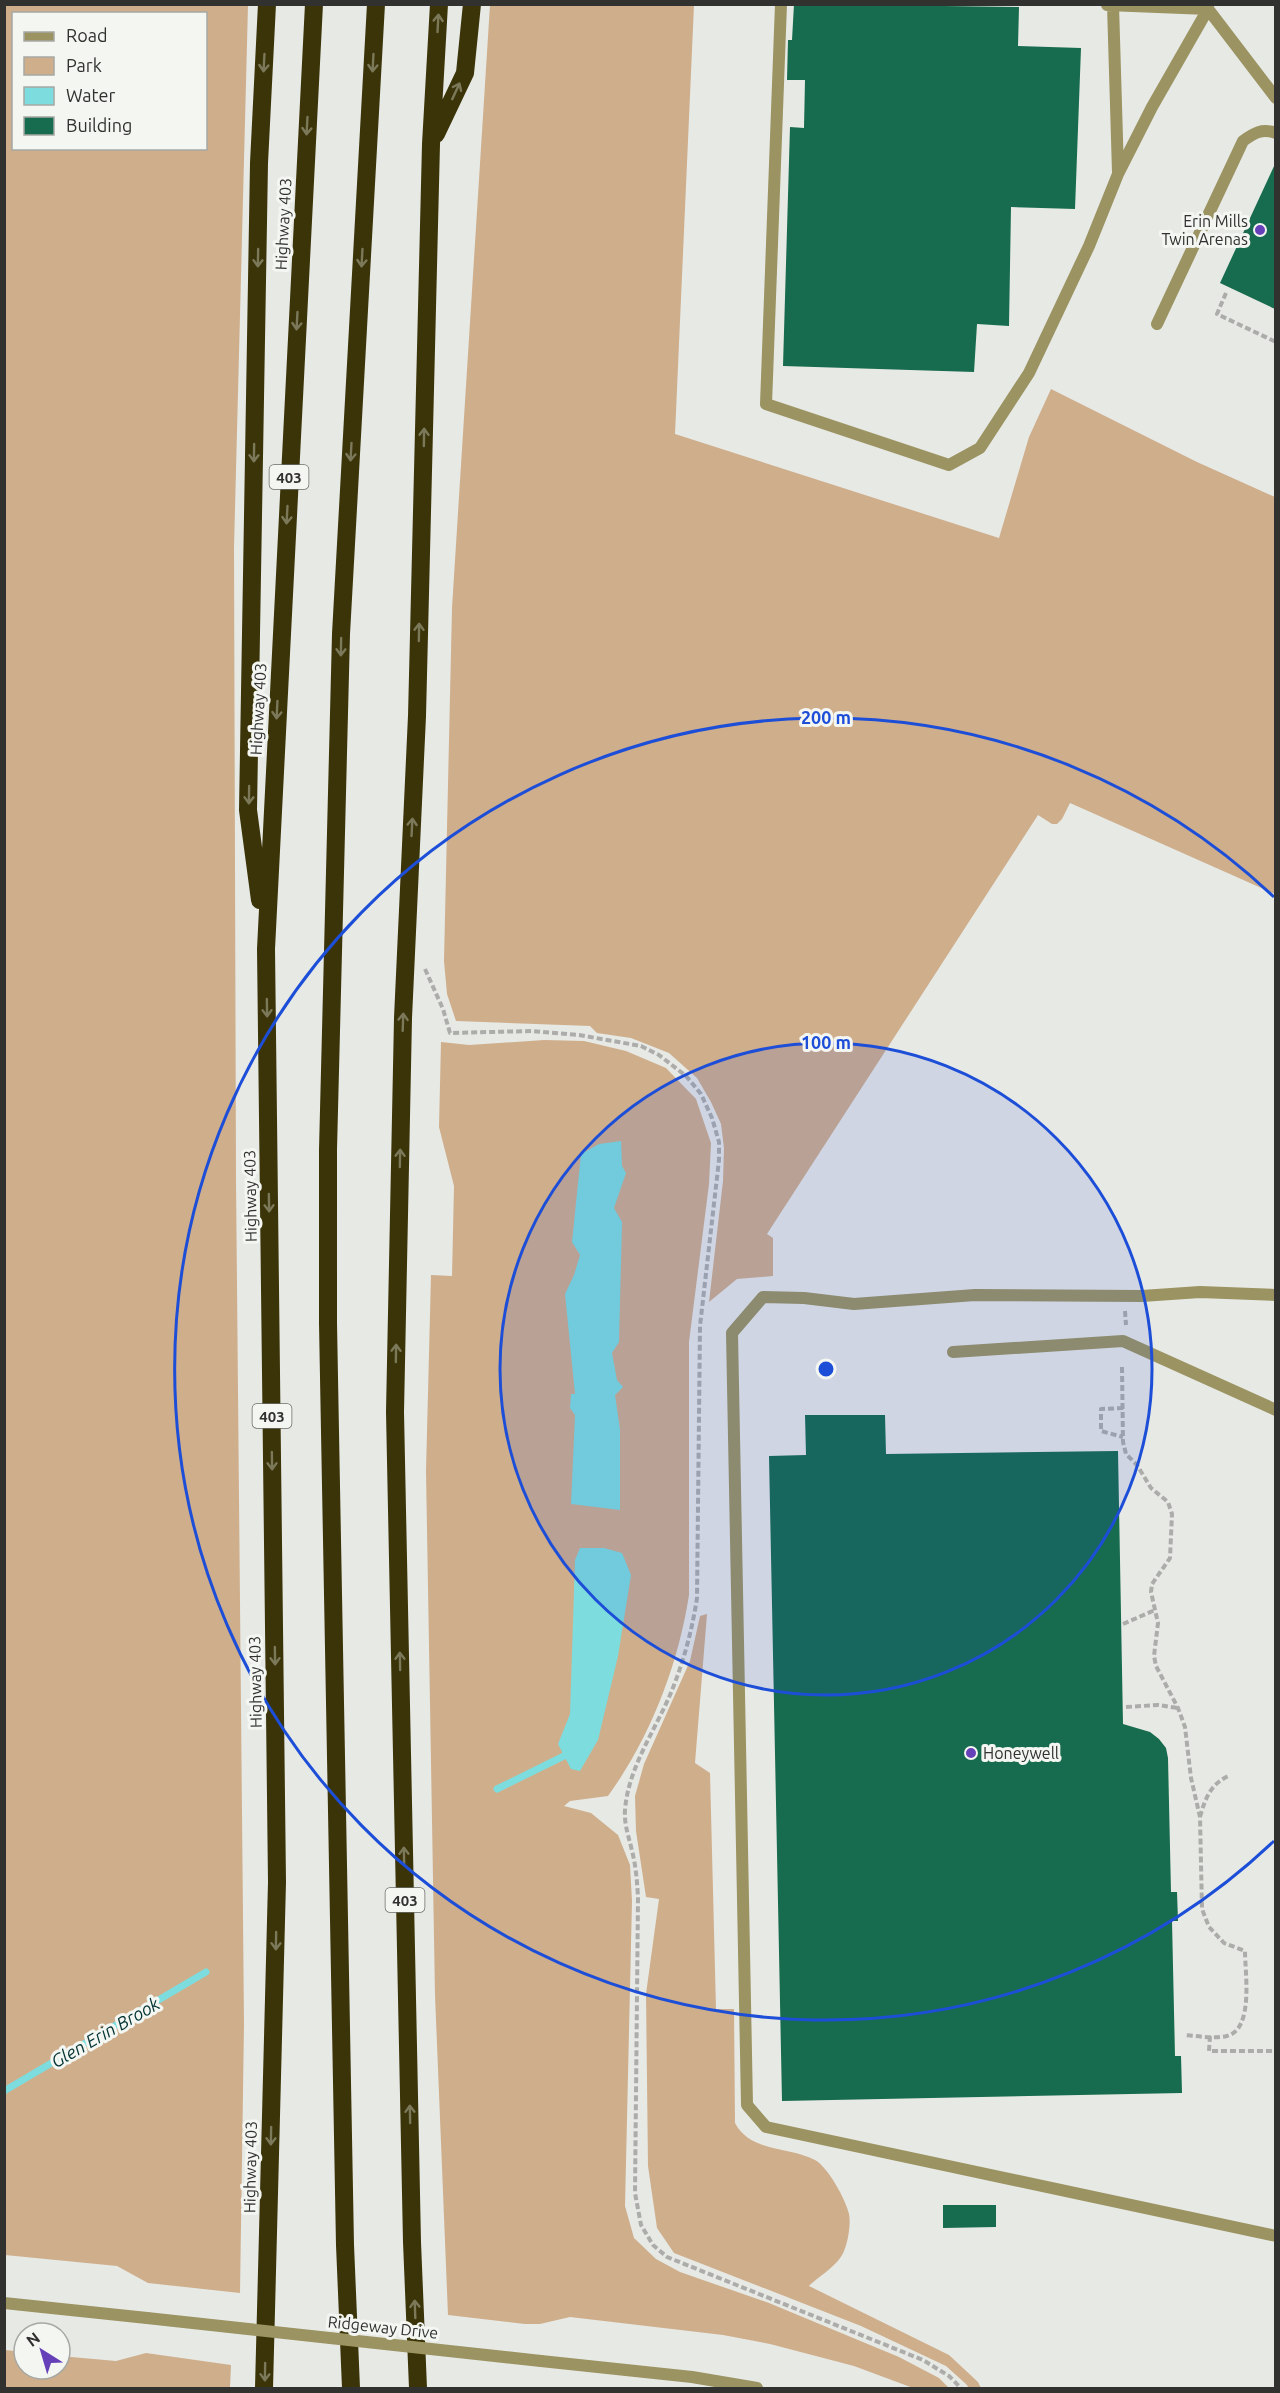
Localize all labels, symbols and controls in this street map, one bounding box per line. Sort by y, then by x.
legend [12,12,207,150]
one-way arrow [433,13,444,33]
text: Road [66,25,108,45]
one-way arrow [259,52,270,72]
one-way arrow [368,52,379,72]
text: Park [66,55,102,75]
one-way arrow [451,83,463,101]
text: Water [66,85,116,105]
text: Building [66,115,132,135]
one-way arrow [302,115,313,135]
street label: Highway 403 [272,177,294,271]
place label: Erin Mills Twin Arenas [1162,212,1248,248]
marker: Erin Mills Twin Arenas [1253,223,1267,237]
one-way arrow [252,247,264,267]
one-way arrow [357,247,368,267]
one-way arrow [292,310,303,330]
one-way arrow [418,428,430,448]
one-way arrow [249,442,260,462]
one-way arrow [346,442,357,462]
road number: 403 [270,465,308,489]
one-way arrow [281,505,292,525]
one-way arrow [414,623,425,643]
one-way arrow [335,637,347,657]
street label: Highway 403 [247,662,269,756]
one-way arrow [272,700,283,720]
text: 200 m [801,707,851,727]
one-way arrow [243,784,254,804]
one-way arrow [407,818,418,838]
one-way arrow [261,997,273,1017]
one-way arrow [398,1012,409,1032]
text: 100 m [801,1032,851,1052]
one-way arrow [395,1149,406,1169]
street label: Highway 403 [240,1150,260,1242]
one-way arrow [263,1192,275,1212]
one-way arrow [390,1344,402,1364]
centre of rings [816,1359,836,1379]
road number: 403 [252,1404,292,1428]
one-way arrow [266,1450,278,1470]
street label: Highway 403 [245,1636,265,1728]
one-way arrow [269,1645,280,1665]
one-way arrow [394,1652,406,1672]
place label: Honeywell [983,1744,1059,1762]
marker: Honeywell [964,1746,978,1760]
one-way arrow [398,1847,410,1867]
road number: 403 [386,1888,424,1912]
one-way arrow [270,1930,282,1950]
water label: Glen Erin Brook [47,1992,164,2071]
one-way arrow [404,2105,415,2125]
street label: Highway 403 [240,2121,260,2213]
one-way arrow [265,2125,277,2145]
one-way arrow [410,2300,421,2320]
street label: Ridgeway Drive [327,2312,439,2342]
north arrow [12,2321,72,2381]
text: N [23,2328,43,2350]
one-way arrow [259,2362,270,2382]

